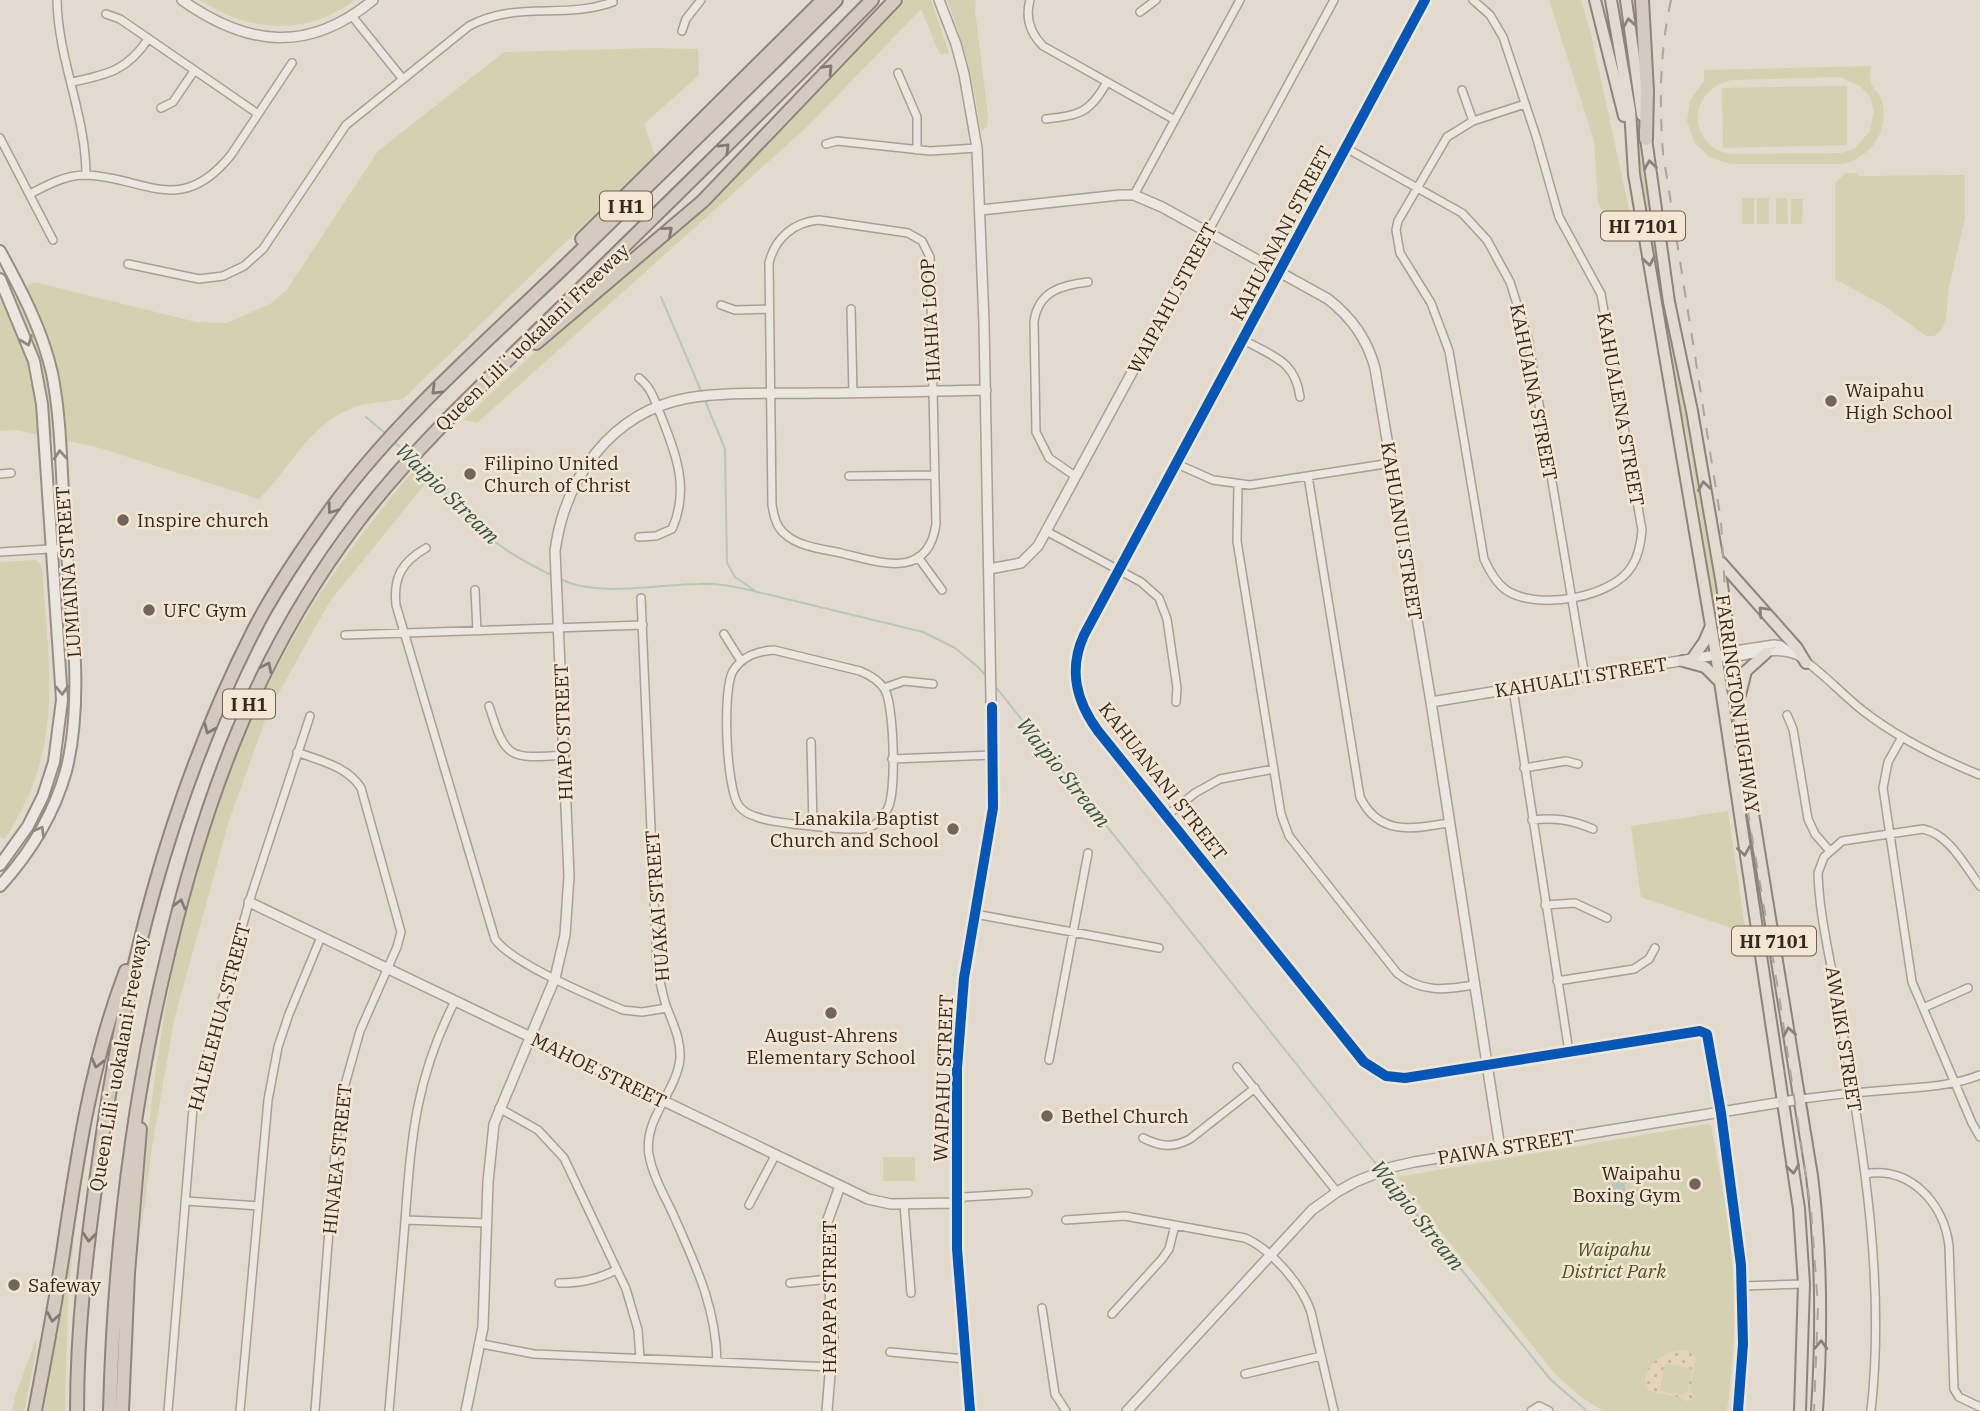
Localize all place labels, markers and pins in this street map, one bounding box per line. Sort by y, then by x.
place label: Waipahu High School [1845,378,1953,424]
marker: Waipahu High School [1823,393,1839,409]
place label: Filipino United Church of Christ [484,451,631,497]
marker: Filipino United Church of Christ [462,466,478,482]
place label: Inspire church [137,508,269,532]
marker: Inspire church [115,512,131,528]
place label: UFC Gym [163,598,247,622]
marker: UFC Gym [141,602,157,618]
place label: Lanakila Baptist Church and School [770,806,939,852]
marker: Lanakila Baptist Church and School [945,821,961,837]
marker: August-Ahrens Elementary School [823,1005,839,1021]
place label: August-Ahrens Elementary School [746,1023,916,1069]
place label: Bethel Church [1061,1104,1189,1128]
marker: Bethel Church [1039,1108,1055,1124]
place label: Waipahu Boxing Gym [1572,1161,1681,1207]
marker: Waipahu Boxing Gym [1687,1176,1703,1192]
place label: Safeway [28,1273,102,1297]
marker: Safeway [6,1277,22,1293]

